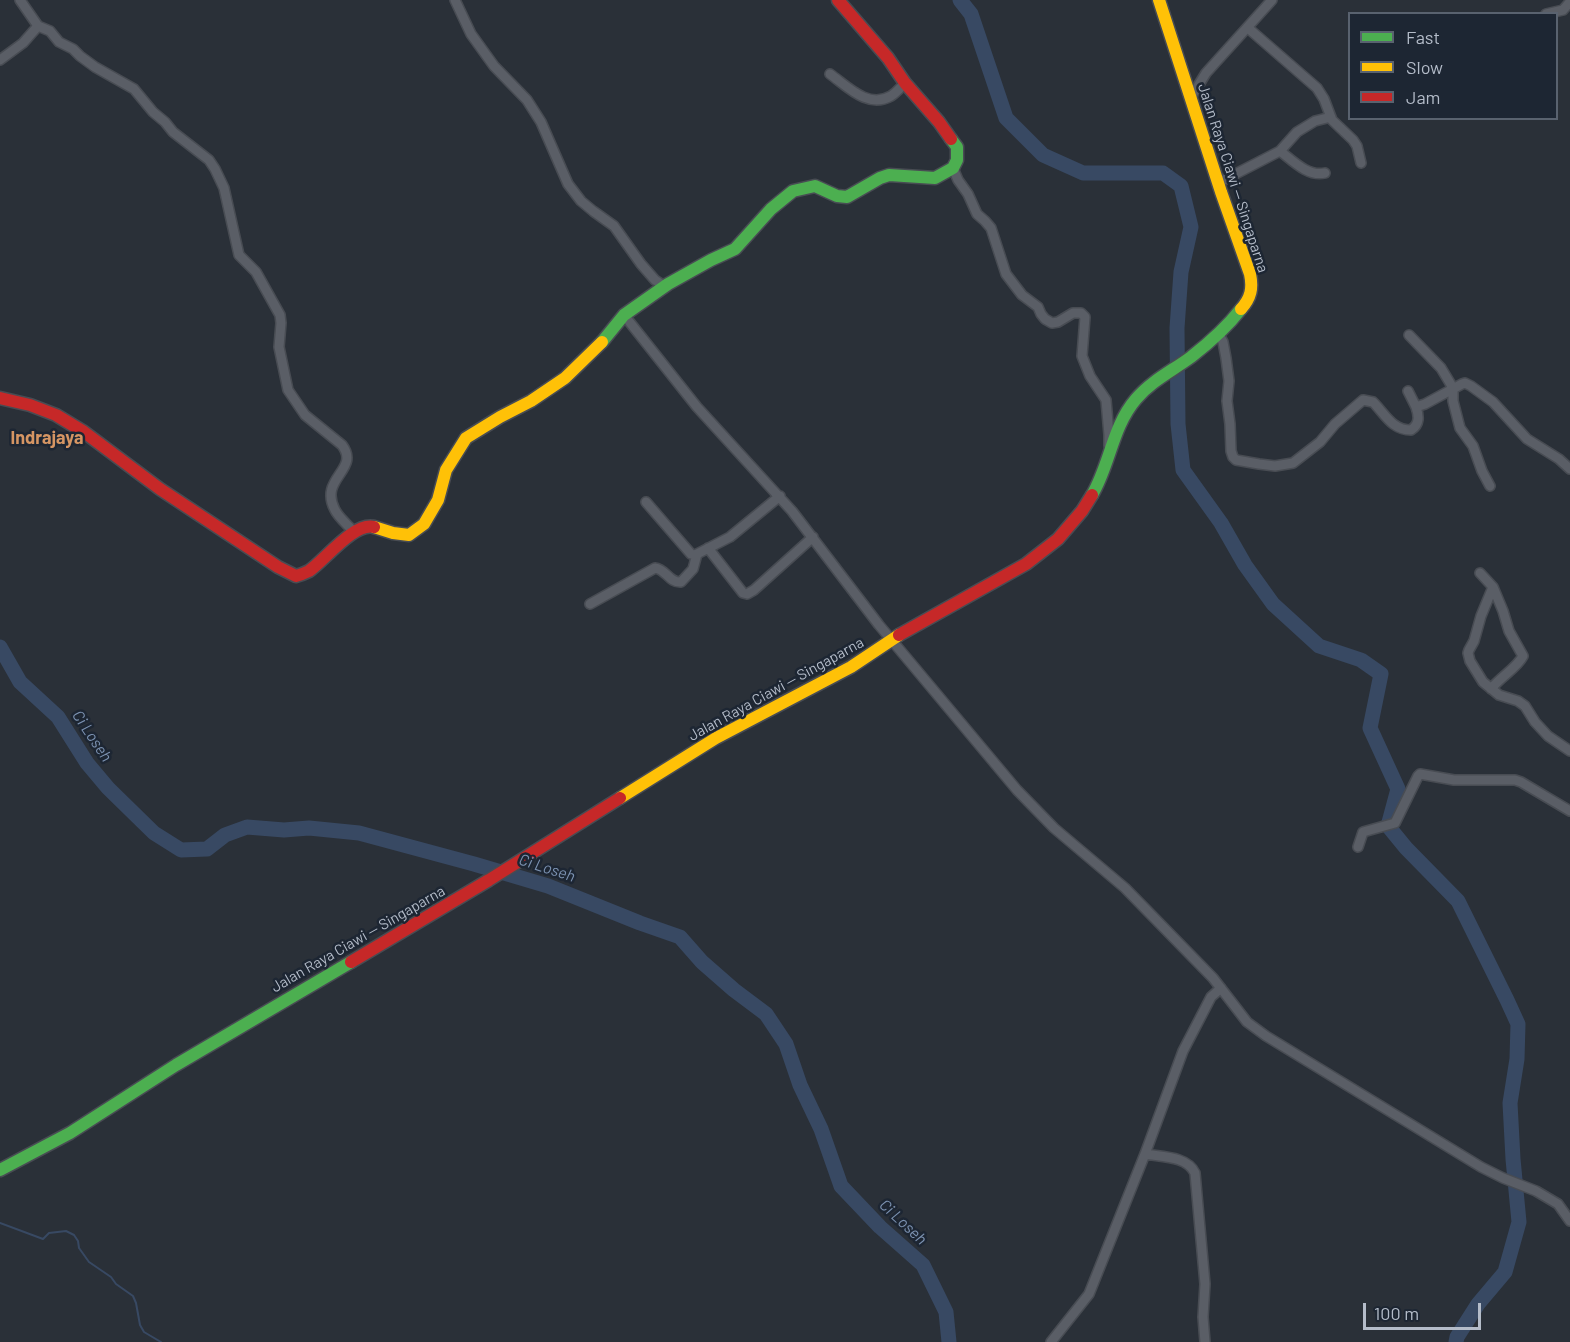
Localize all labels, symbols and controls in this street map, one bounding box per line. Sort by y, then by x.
legend [1348,12,1558,120]
text: Fast [1406,26,1440,48]
text: Slow [1406,56,1443,78]
street label: Jalan Raya Ciawi — Singaparna [1194,81,1272,275]
text: Jam [1406,86,1440,108]
district label: Indrajaya [11,427,83,449]
street label: Jalan Raya Ciawi — Singaparna [685,633,867,745]
water label: Ci Loseh [68,707,116,765]
water label: Ci Loseh [517,850,577,886]
street label: Jalan Raya Ciawi — Singaparna [268,882,448,996]
water label: Ci Loseh [875,1195,931,1249]
scale bar [1366,1291,1484,1329]
text: 100 m [1374,1302,1419,1324]

